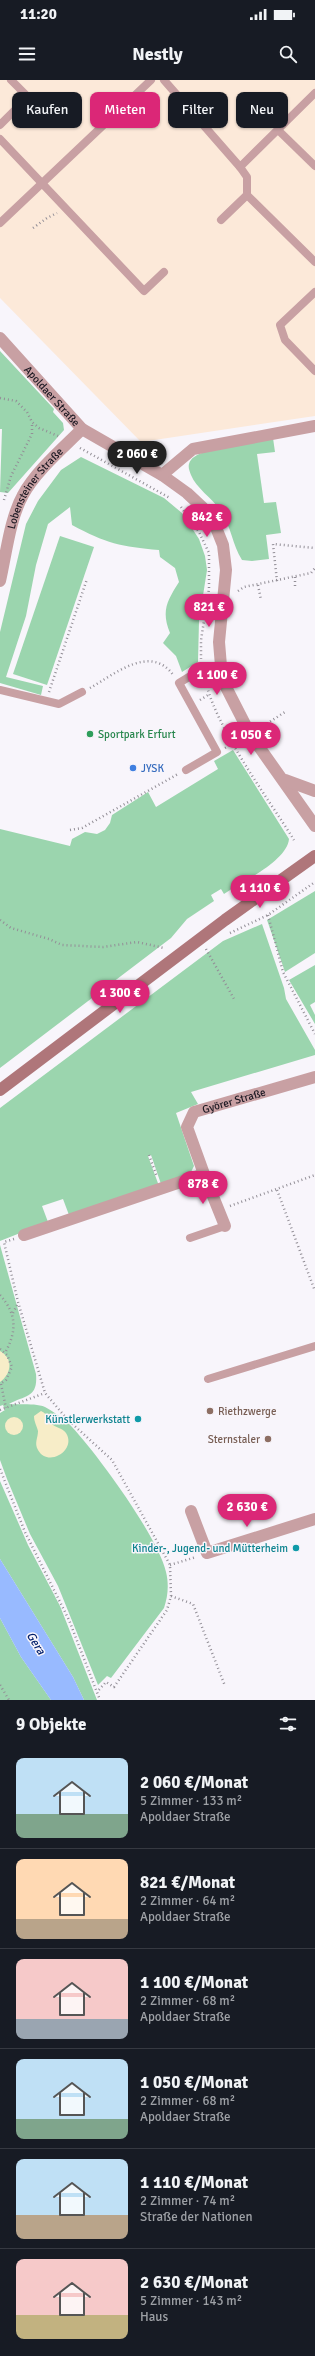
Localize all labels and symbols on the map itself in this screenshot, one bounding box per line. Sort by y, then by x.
street label: Apoldaer Straße [21,363,82,429]
pin: 2 060 € [100,441,174,475]
street label: Lobensteiner Straße [5,445,66,530]
pin: 842 € [179,504,235,538]
pin: 821 € [181,594,237,628]
pin: 1 100 € [180,662,254,696]
pin: 1 050 € [214,722,288,756]
place label: Sportpark Erfurt [98,728,176,741]
marker: Sportpark Erfurt [85,729,95,739]
place label: JYSK [141,762,164,775]
marker: JYSK [128,763,138,773]
pin: 1 110 € [223,875,297,909]
pin: 1 300 € [83,980,157,1014]
street label: Györer Straße [201,1086,267,1116]
pin: 878 € [175,1171,231,1205]
place label: Riethzwerge [218,1405,276,1418]
marker: Riethzwerge [205,1406,215,1416]
place label: Künstlerwerkstatt [45,1413,130,1426]
marker: Künstlerwerkstatt [133,1414,143,1424]
place label: Sternstaler [208,1433,260,1446]
marker: Sternstaler [263,1434,273,1444]
pin: 2 630 € [210,1494,284,1528]
place label: Kinder-, Jugend- und Mütterheim [132,1542,288,1555]
marker: Kinder-, Jugend- und Mütterheim [291,1543,301,1553]
water label: Gera [23,1629,49,1658]

